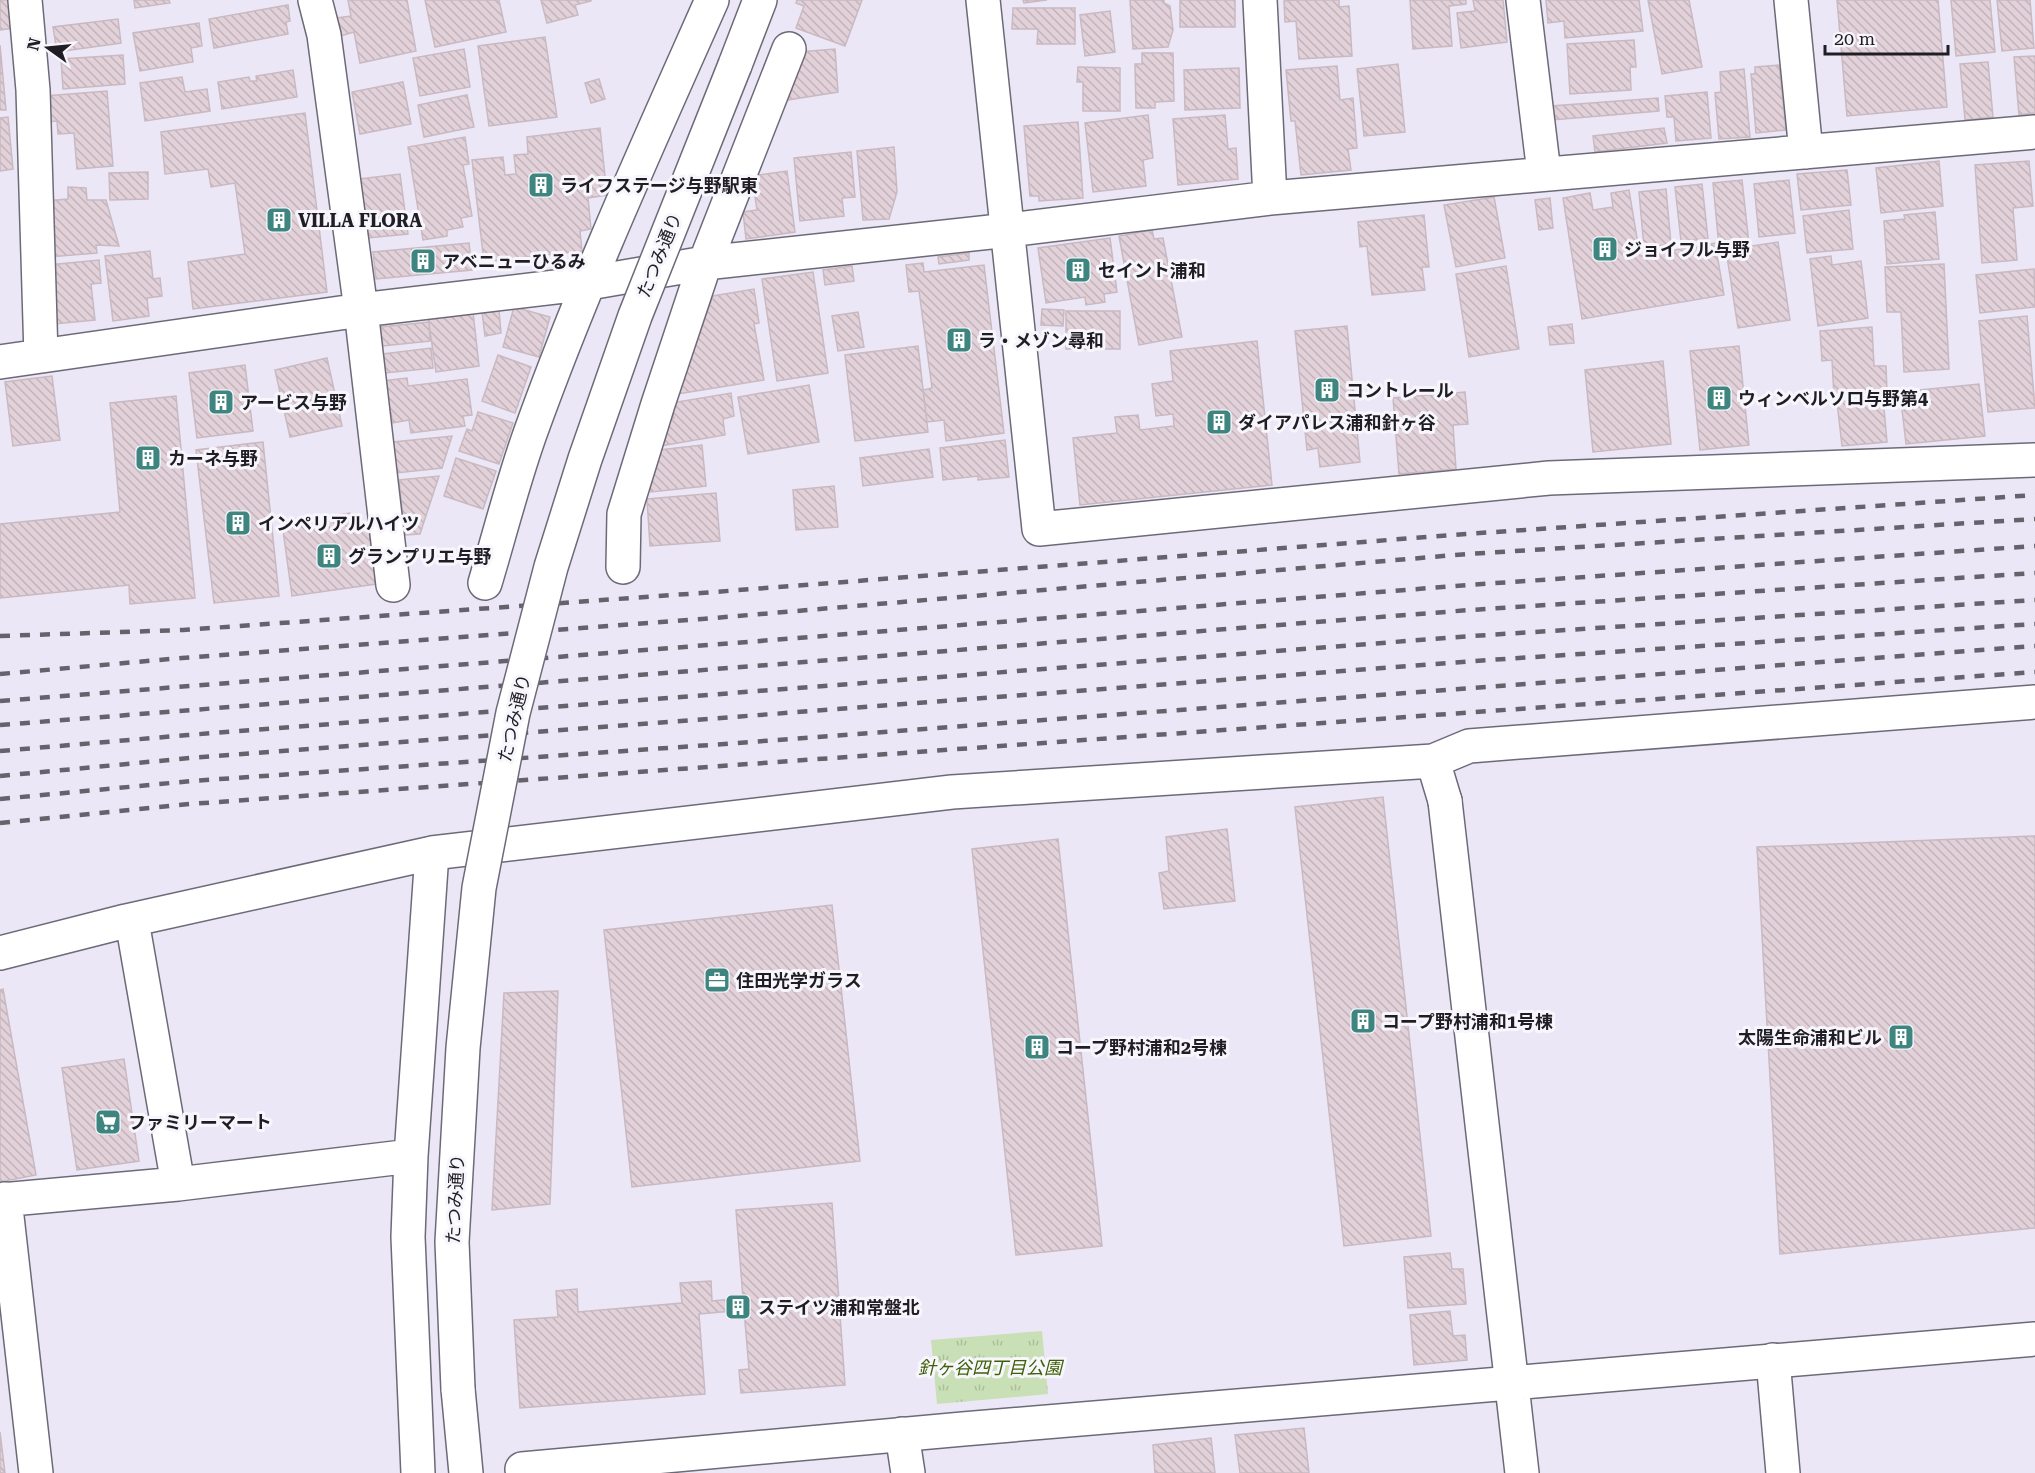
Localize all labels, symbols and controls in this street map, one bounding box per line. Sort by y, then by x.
north arrow [18,18,78,78]
scale bar [1825,18,1948,56]
text: 20 m [1834,28,1875,49]
text: N [23,36,45,53]
building icon: ライフステージ与野駅東 [526,170,556,200]
place label: ライフステージ与野駅東 [560,175,758,196]
building icon: VILLA FLORA [264,205,294,235]
street label: たつみ通り [632,209,686,301]
place label: VILLA FLORA [298,210,422,231]
building icon: ジョイフル与野 [1590,234,1620,264]
place label: ジョイフル与野 [1624,239,1750,260]
building icon: アベニューひるみ [408,246,438,276]
place label: アベニューひるみ [442,251,586,272]
building icon: セイント浦和 [1063,255,1093,285]
place label: セイント浦和 [1098,260,1206,281]
building icon: ラ・メゾン尋和 [944,325,974,355]
place label: ラ・メゾン尋和 [978,330,1104,351]
building icon: コントレール [1312,375,1342,405]
place label: コントレール [1346,380,1454,401]
building icon: ウィンベルソロ与野第4 [1704,383,1734,413]
building icon: アービス与野 [206,387,236,417]
place label: ウィンベルソロ与野第4 [1738,388,1928,409]
place label: アービス与野 [240,392,347,413]
building icon: ダイアパレス浦和針ヶ谷 [1204,407,1234,437]
place label: ダイアパレス浦和針ヶ谷 [1238,412,1436,433]
building icon: カーネ与野 [133,443,163,473]
place label: カーネ与野 [168,448,258,469]
building icon: インペリアルハイツ [223,508,253,538]
place label: インペリアルハイツ [258,513,419,534]
building icon: グランプリエ与野 [314,541,344,571]
place label: グランプリエ与野 [348,546,491,567]
street label: たつみ通り [494,672,534,764]
office icon: 住田光学ガラス [702,965,732,995]
place label: 住田光学ガラス [736,970,862,991]
building icon: コープ野村浦和1号棟 [1348,1006,1378,1036]
place label: コープ野村浦和1号棟 [1382,1011,1553,1032]
building icon: 太陽生命浦和ビル [1886,1022,1916,1052]
place label: 太陽生命浦和ビル [1738,1027,1882,1048]
building icon: コープ野村浦和2号棟 [1022,1032,1052,1062]
place label: コープ野村浦和2号棟 [1056,1037,1227,1058]
supermarket icon: ファミリーマート [93,1107,123,1137]
place label: ファミリーマート [128,1112,272,1133]
street label: たつみ通り [442,1154,468,1244]
building icon: ステイツ浦和常盤北 [723,1292,753,1322]
place label: ステイツ浦和常盤北 [758,1297,920,1318]
park label: 針ヶ谷四丁目公園 [918,1357,1065,1378]

